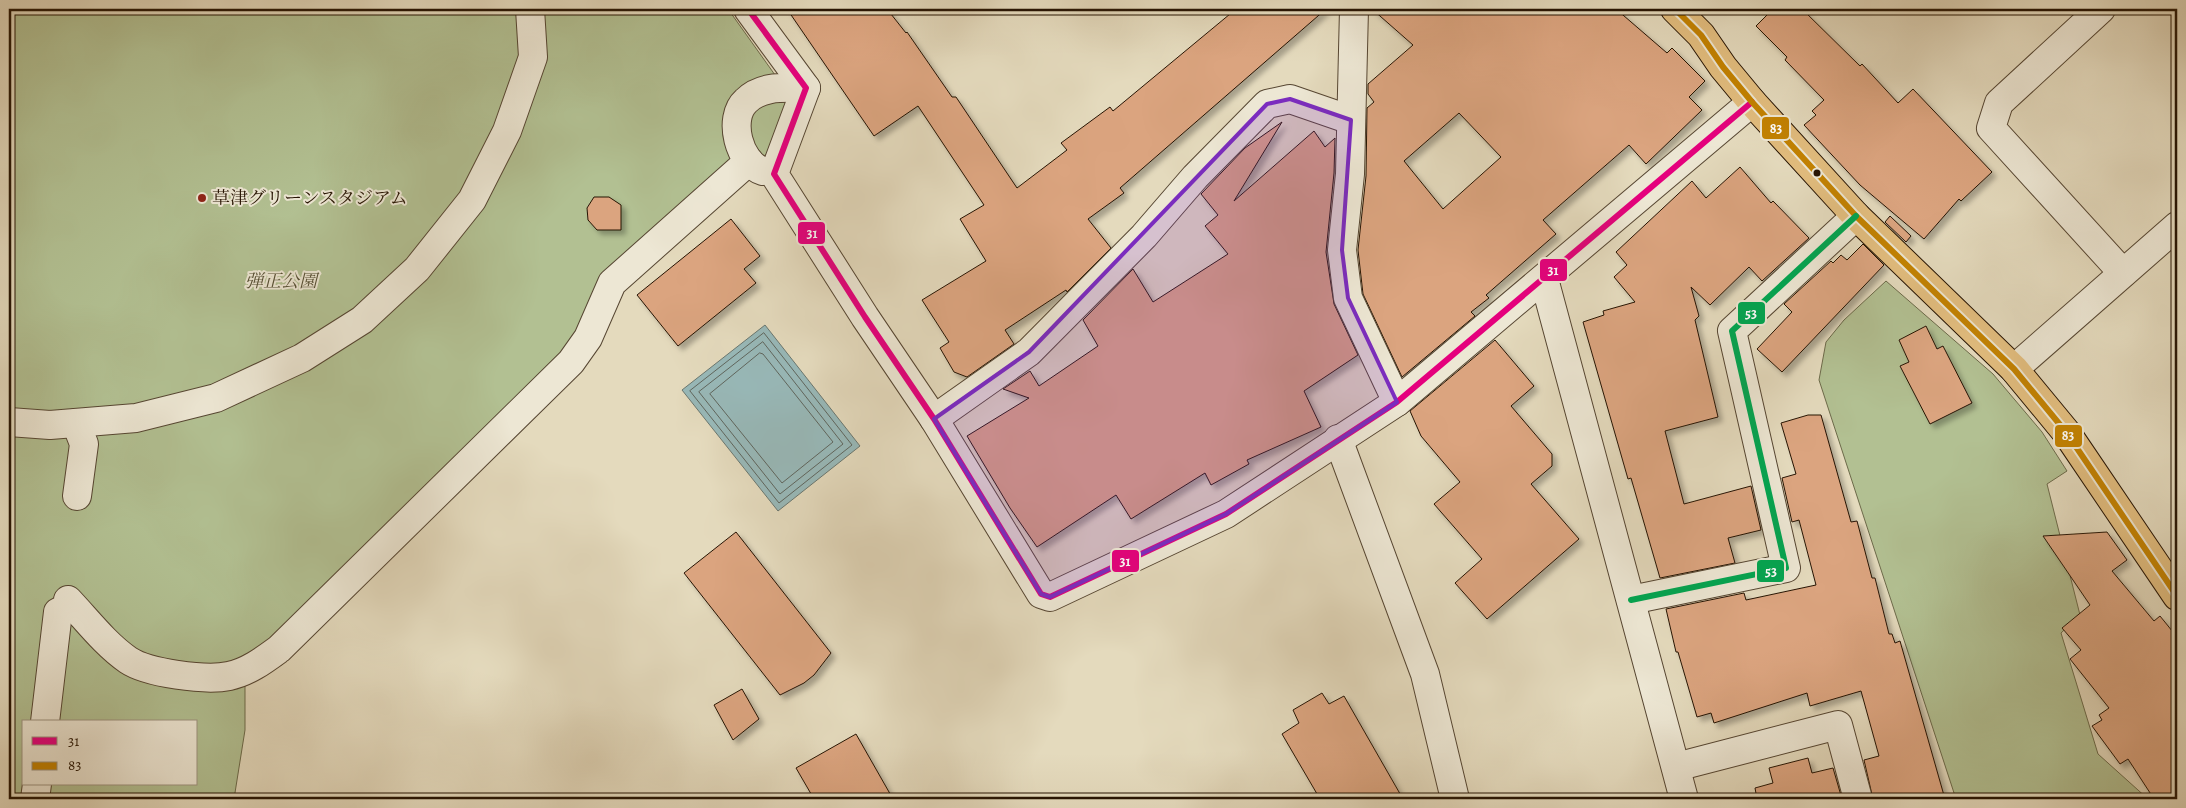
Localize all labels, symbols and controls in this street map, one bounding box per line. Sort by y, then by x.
line badge: 83 [1761,116,1790,140]
text: 83 [1770,119,1782,138]
unlabelled marker [1812,168,1822,178]
place label: 草津グリーンスタジアム [212,186,408,210]
marker: 草津グリーンスタジアム [196,192,208,204]
line badge: 31 [797,221,826,245]
text: 31 [806,224,818,243]
line badge: 31 [1539,258,1568,282]
text: 31 [1547,261,1559,280]
park label: 弾正公園 [245,269,320,293]
line badge: 53 [1737,301,1766,325]
text: 53 [1745,304,1757,323]
line badge: 83 [2054,424,2083,448]
text: 83 [2062,426,2074,445]
line badge: 31 [1111,549,1140,573]
text: 31 [1119,552,1131,571]
line badge: 53 [1756,559,1785,583]
text: 53 [1765,562,1777,581]
legend [22,720,198,786]
text: 31 [68,731,79,751]
text: 83 [68,755,82,775]

